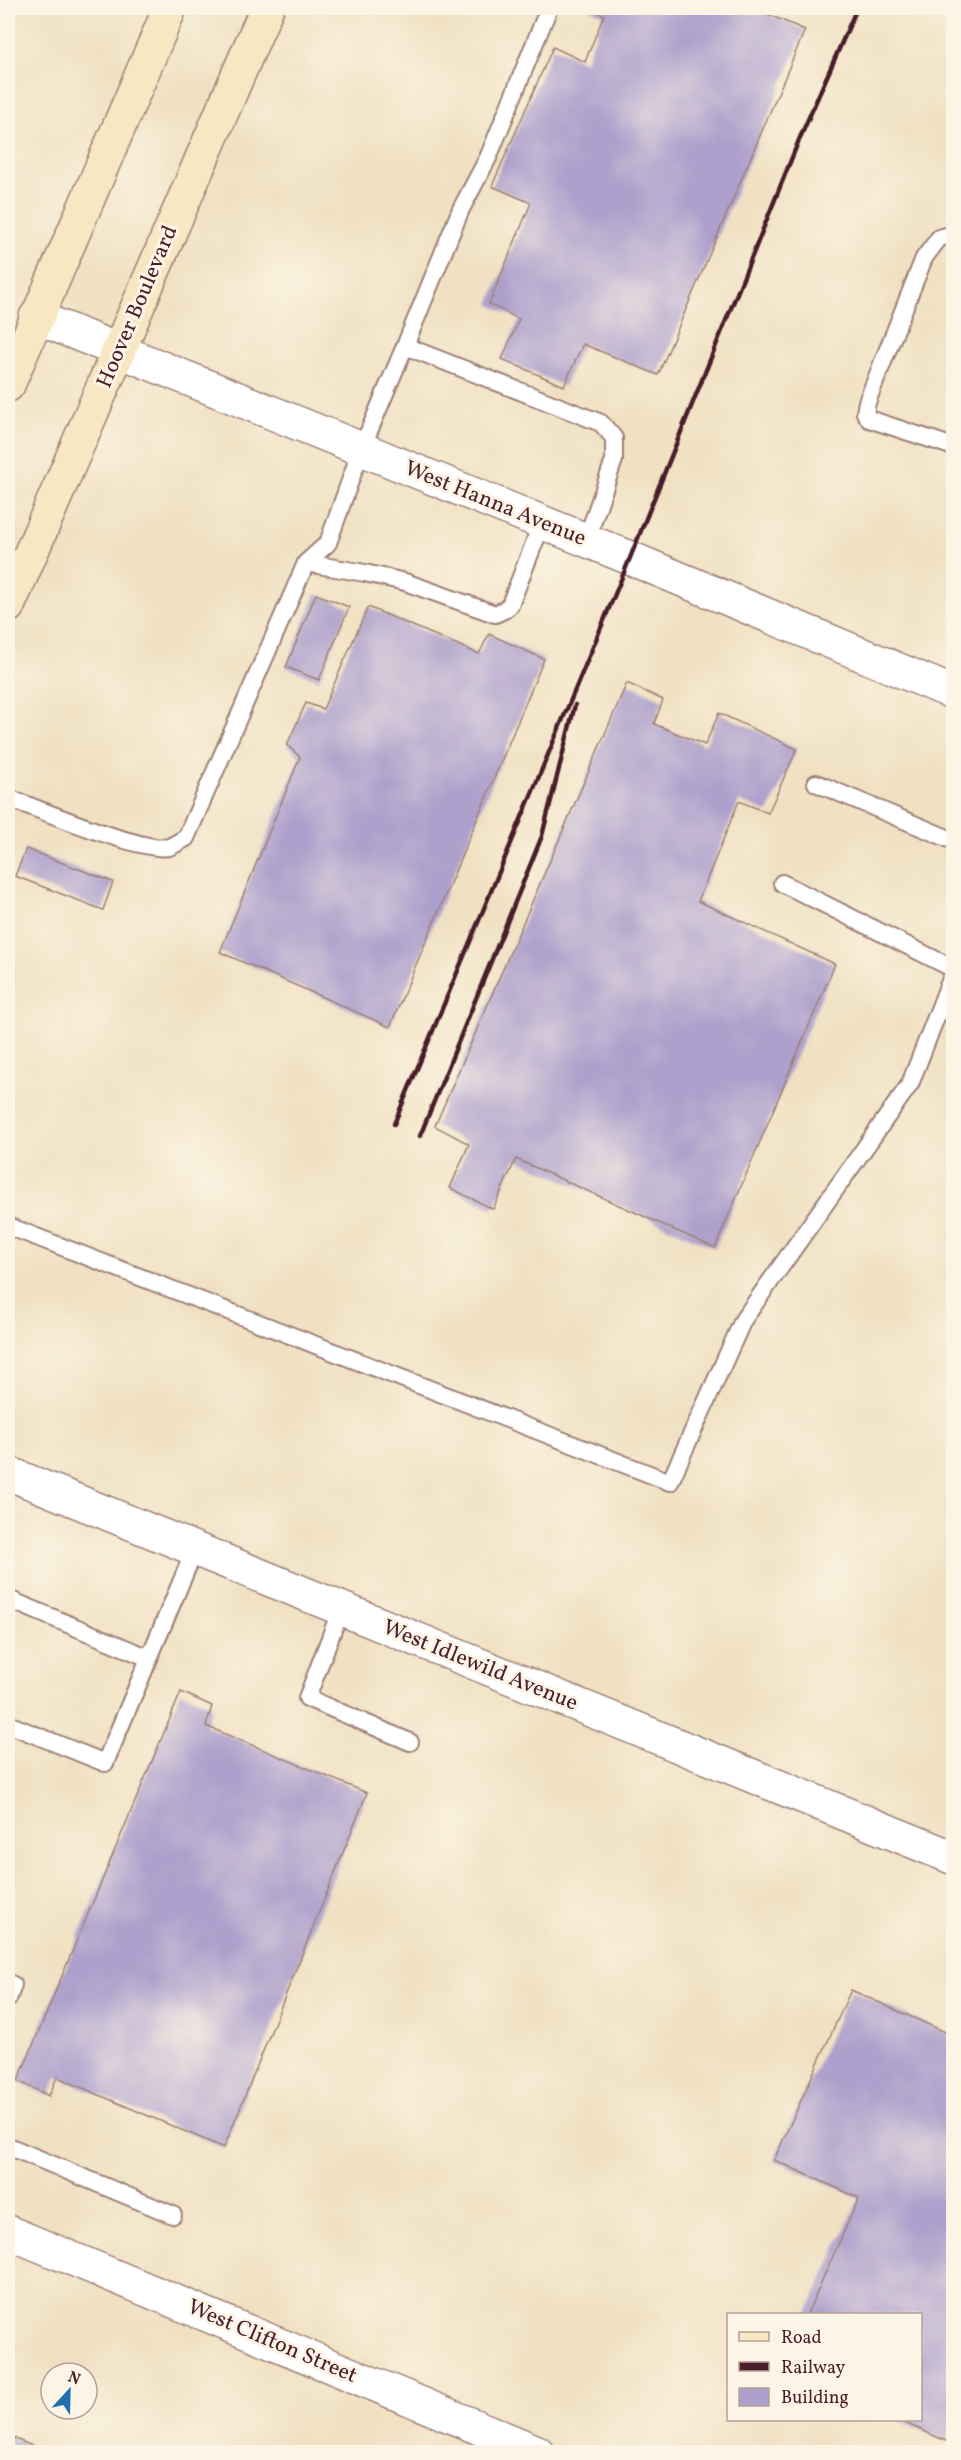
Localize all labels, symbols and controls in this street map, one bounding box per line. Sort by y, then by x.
street label: Hoover Boulevard [90,221,186,393]
street label: West Hanna Avenue [400,453,590,555]
street label: West Idlewild Avenue [378,1613,582,1719]
street label: West Clifton Street [182,2292,362,2392]
legend [727,2313,922,2421]
text: Road [781,2326,822,2351]
text: Railway [781,2356,845,2381]
north arrow [39,2361,99,2421]
text: N [64,2367,84,2391]
text: Building [781,2386,849,2411]

